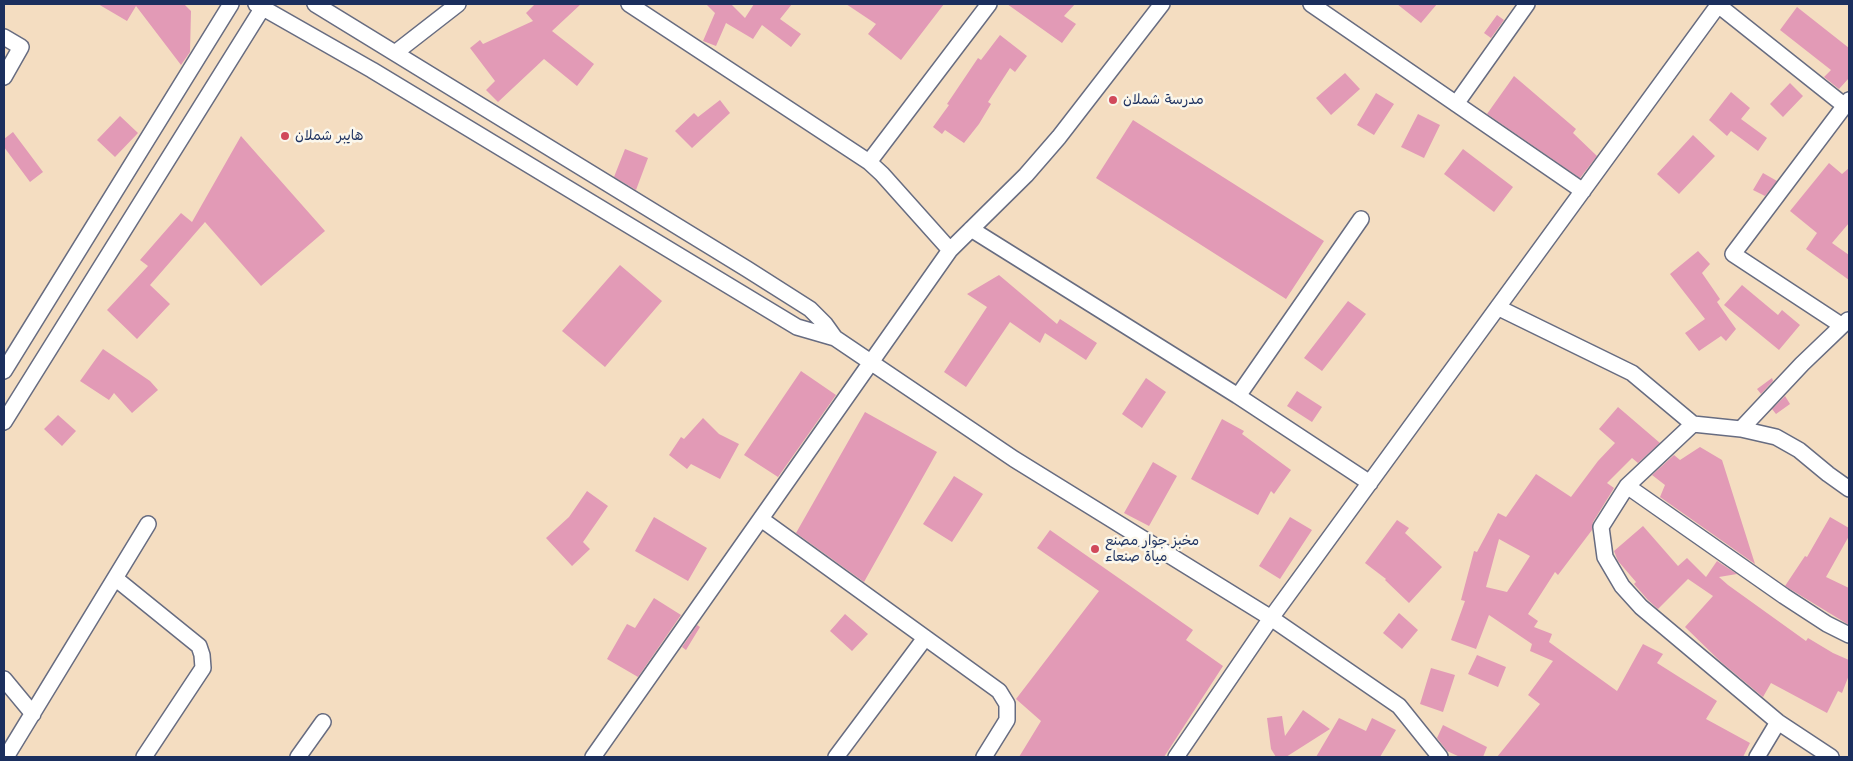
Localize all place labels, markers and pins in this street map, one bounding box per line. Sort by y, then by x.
place label: مدرسة شملان [1123,92,1204,108]
marker: مدرسة شملان [1107,94,1119,106]
place label: هايبر شملان [295,128,364,144]
marker: هايبر شملان [279,130,291,142]
place label: مخبز جوار مصنع مياة صنعاء [1105,533,1199,566]
marker: مخبز جوار مصنع مياة صنعاء [1089,543,1101,555]

